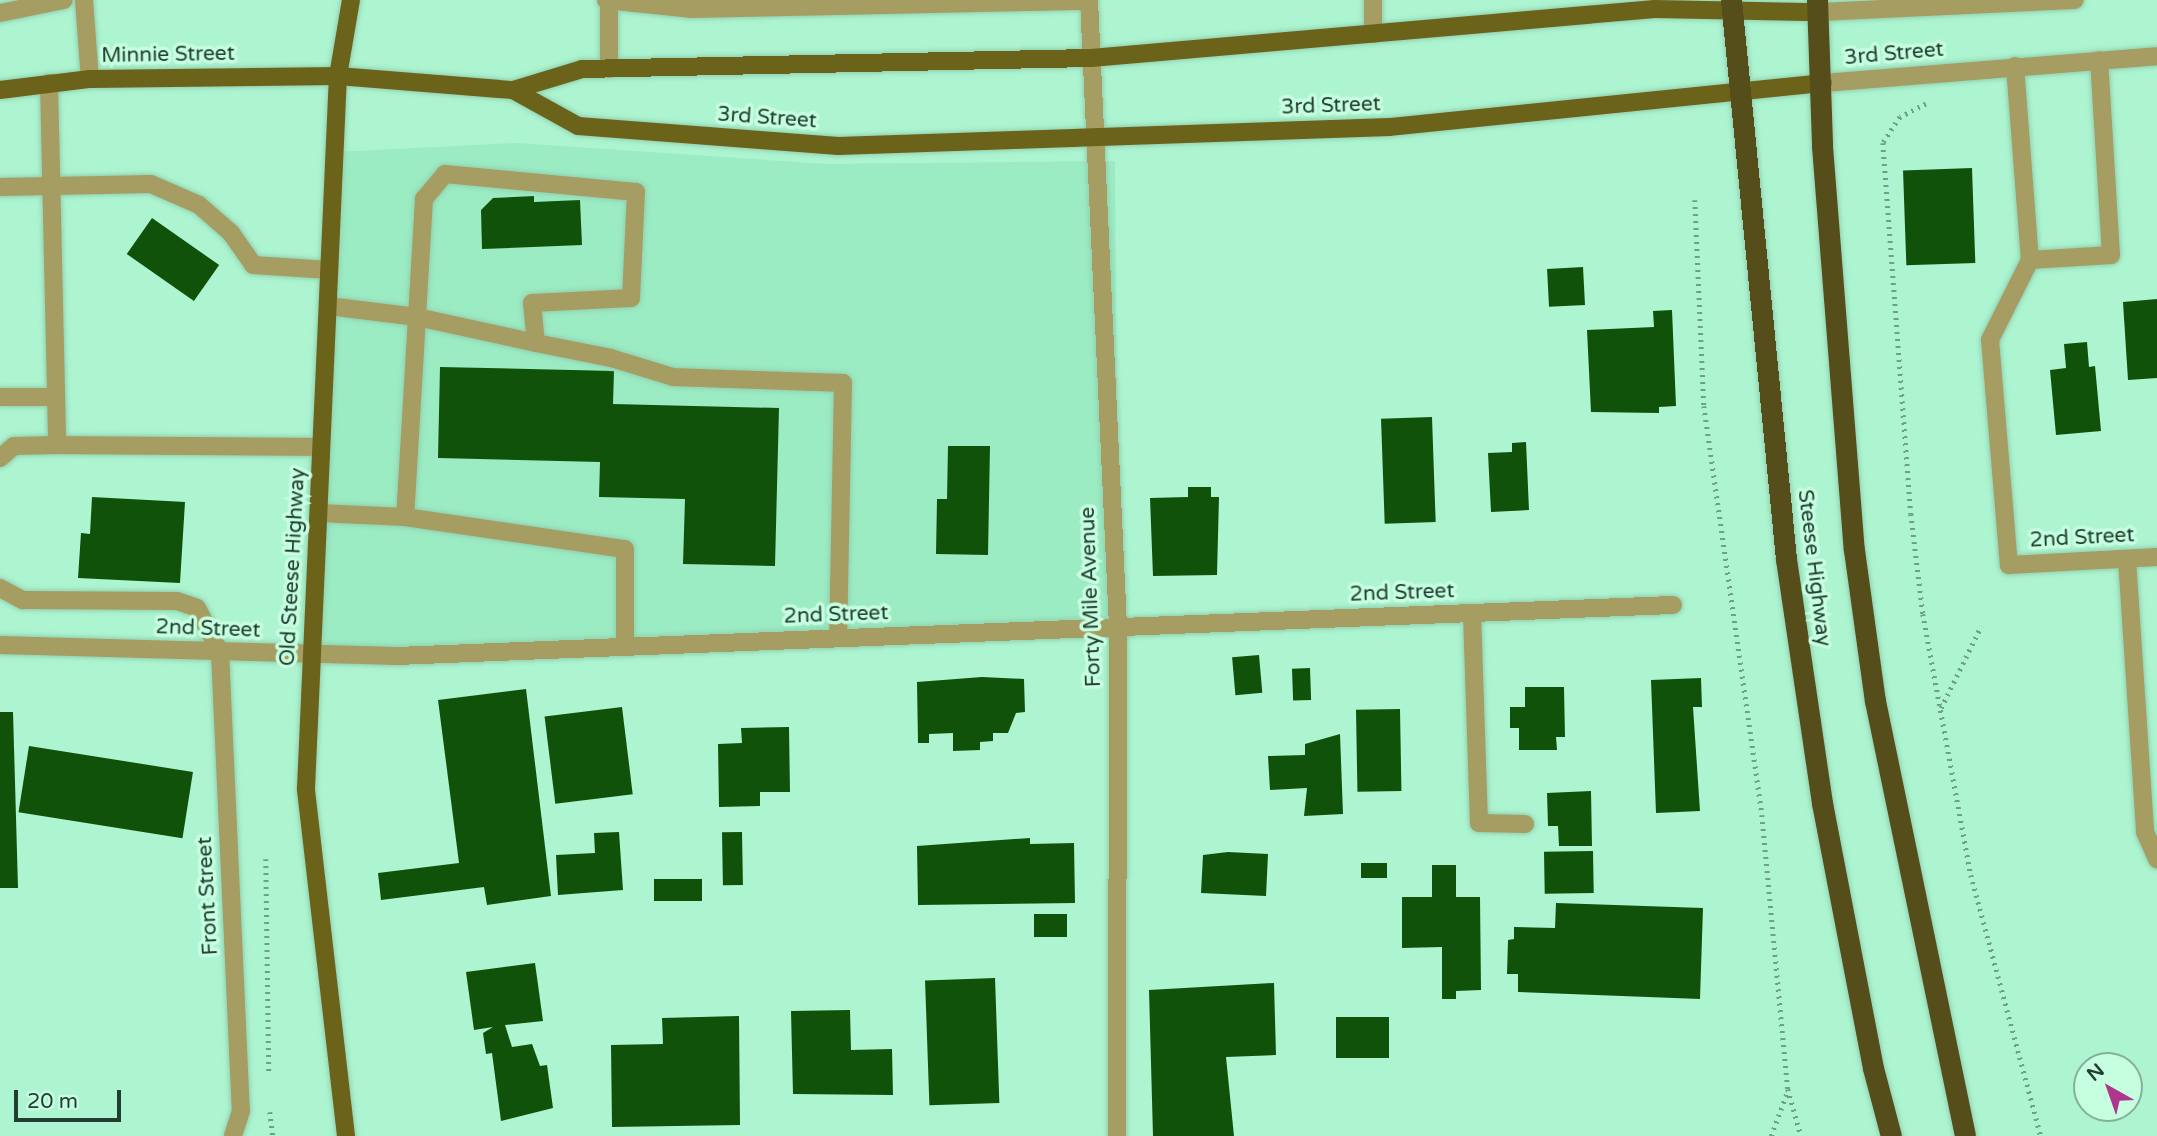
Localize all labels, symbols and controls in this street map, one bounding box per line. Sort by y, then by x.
street label: 3rd Street [1843,37,1945,71]
street label: Minnie Street [101,41,235,69]
street label: 3rd Street [1281,92,1381,120]
street label: 3rd Street [716,102,818,134]
street label: Old Steese Highway [275,467,311,667]
street label: Steese Highway [1792,488,1836,648]
street label: Forty Mile Avenue [1075,506,1107,688]
street label: 2nd Street [2029,523,2135,553]
street label: 2nd Street [1349,579,1455,607]
street label: 2nd Street [783,601,889,629]
street label: 2nd Street [155,615,261,643]
street label: Front Street [192,836,224,956]
north arrow [2073,1052,2143,1122]
text: N [2083,1059,2109,1086]
scale bar [18,1076,124,1120]
text: 20 m [27,1089,78,1114]

